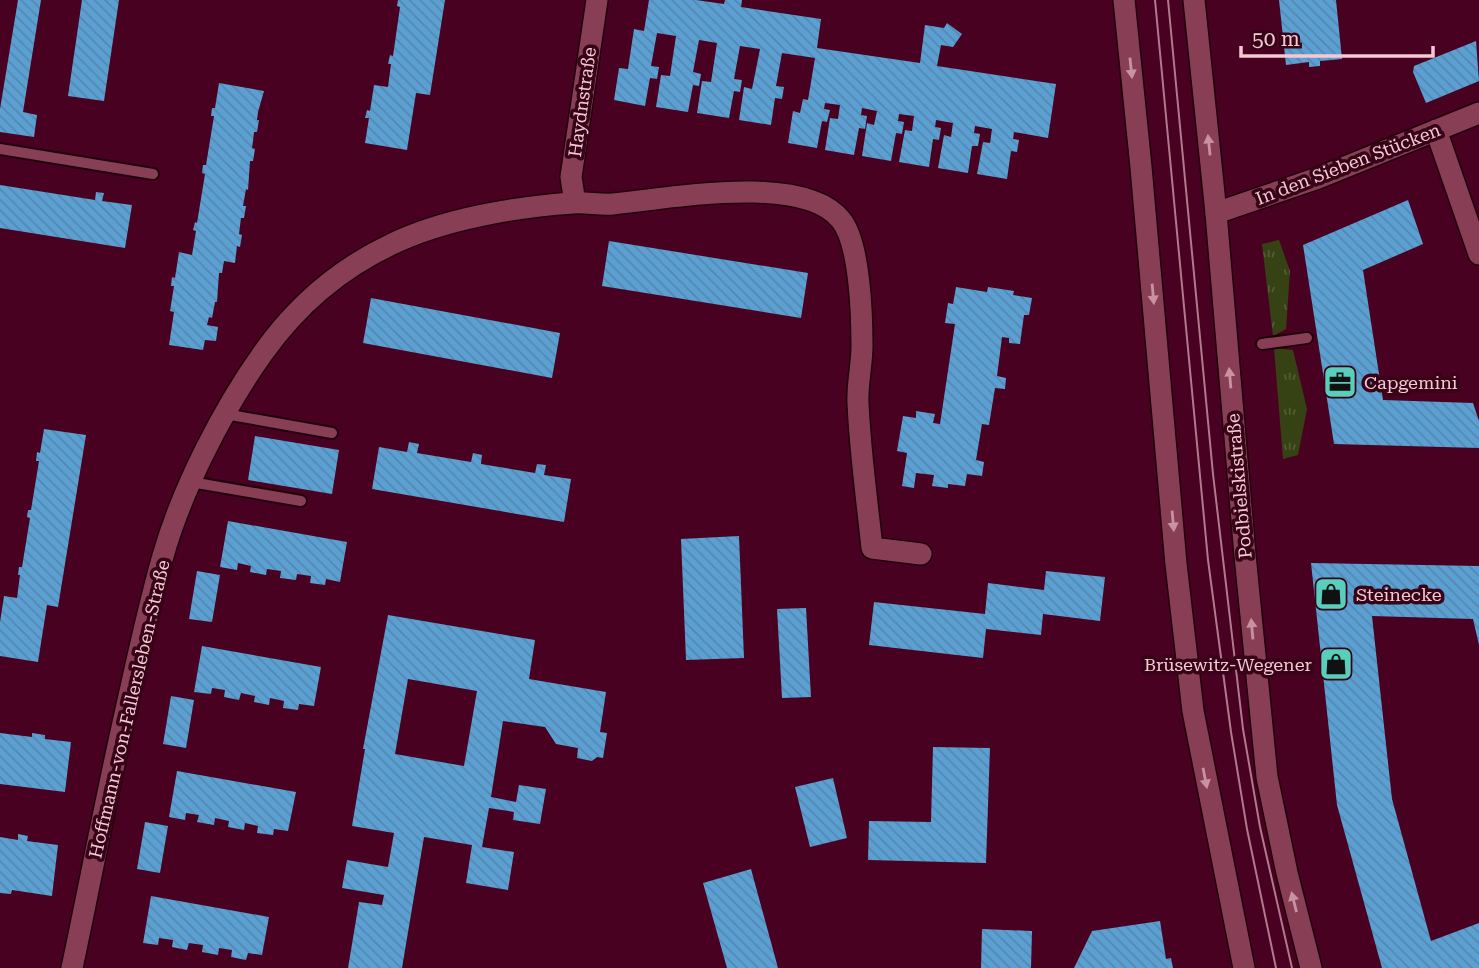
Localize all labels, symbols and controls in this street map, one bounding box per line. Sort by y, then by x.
scale bar [1241,14,1434,58]
text: 50 m [1252,27,1300,51]
street label: Haydnstraße [564,46,600,158]
one-way arrow [1126,57,1137,79]
street label: In den Sieben Stücken [1253,119,1444,209]
one-way arrow [1203,134,1214,156]
one-way arrow [1148,284,1159,306]
office icon: Capgemini [1321,363,1359,401]
one-way arrow [1224,367,1235,389]
place label: Capgemini [1364,372,1458,393]
street label: Podbielskistraße [1222,412,1256,559]
one-way arrow [1168,510,1179,532]
street label: Hoffmann-von-Fallersleben-Straße [84,558,174,860]
shop icon: Steinecke [1312,575,1350,613]
place label: Steinecke [1356,584,1442,605]
one-way arrow [1246,618,1257,640]
shop icon: Brüsewitz-Wegener [1317,645,1355,683]
place label: Brüsewitz-Wegener [1144,654,1312,675]
one-way arrow [1200,767,1211,789]
one-way arrow [1288,891,1299,913]

